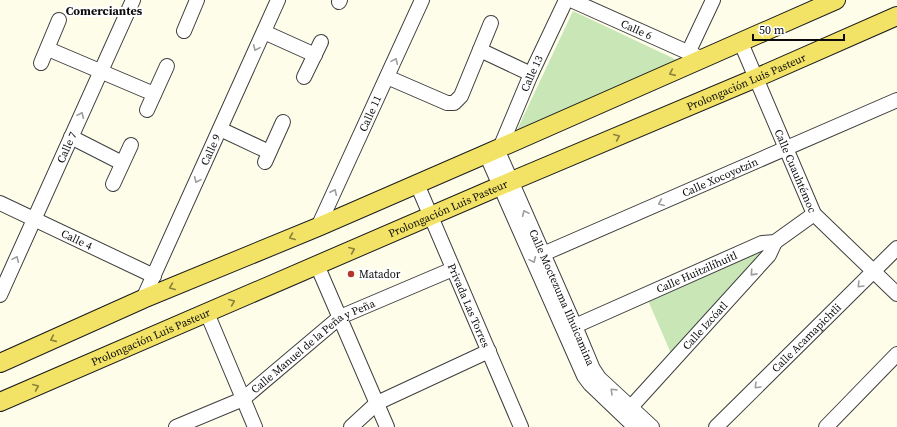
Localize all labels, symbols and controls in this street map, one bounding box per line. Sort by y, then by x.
district label: Comerciantes [66,3,143,19]
street label: Calle 6 [619,16,655,43]
scale bar [753,16,844,42]
text: 50 m [759,22,785,38]
one-way arrow [253,44,261,52]
street label: Prolongación Luis Pasteur [684,49,808,114]
street label: Calle 13 [517,52,547,94]
one-way arrow [390,58,398,65]
one-way arrow [669,68,676,76]
street label: Calle 11 [355,93,385,134]
one-way arrow [76,112,84,120]
street label: Calle Cuauhtémoc [771,127,820,216]
street label: Calle 7 [53,129,80,165]
street label: Calle 9 [197,131,224,168]
one-way arrow [614,133,621,141]
street label: Calle Xocoyotzin [680,154,761,200]
one-way arrow [194,175,202,183]
street label: Prolongación Luis Pasteur [386,176,510,241]
one-way arrow [329,188,337,196]
one-way arrow [658,198,665,206]
one-way arrow [522,210,530,217]
street label: Calle 4 [59,226,95,253]
street label: Calle Moctezuma Ilhuicamina [526,227,598,368]
one-way arrow [289,233,296,241]
one-way arrow [348,247,355,255]
street label: Calle Huitzilíhuitl [654,248,739,297]
one-way arrow [11,256,19,264]
one-way arrow [528,256,536,263]
street label: Privada Las Torres [444,261,494,350]
place label: Matador [359,267,401,282]
one-way arrow [750,268,757,276]
marker: Matador [346,269,356,279]
one-way arrow [857,280,865,288]
one-way arrow [169,282,177,290]
street label: Calle Manuel de la Peña y Peña [248,295,378,397]
street label: Calle Izcóatl [679,298,731,353]
one-way arrow [228,299,236,307]
street label: Calle Acamapichtli [768,300,844,375]
street label: Prolongación Luis Pasteur [89,304,213,369]
one-way arrow [50,335,57,343]
one-way arrow [754,381,762,389]
one-way arrow [31,384,39,392]
one-way arrow [610,388,618,396]

